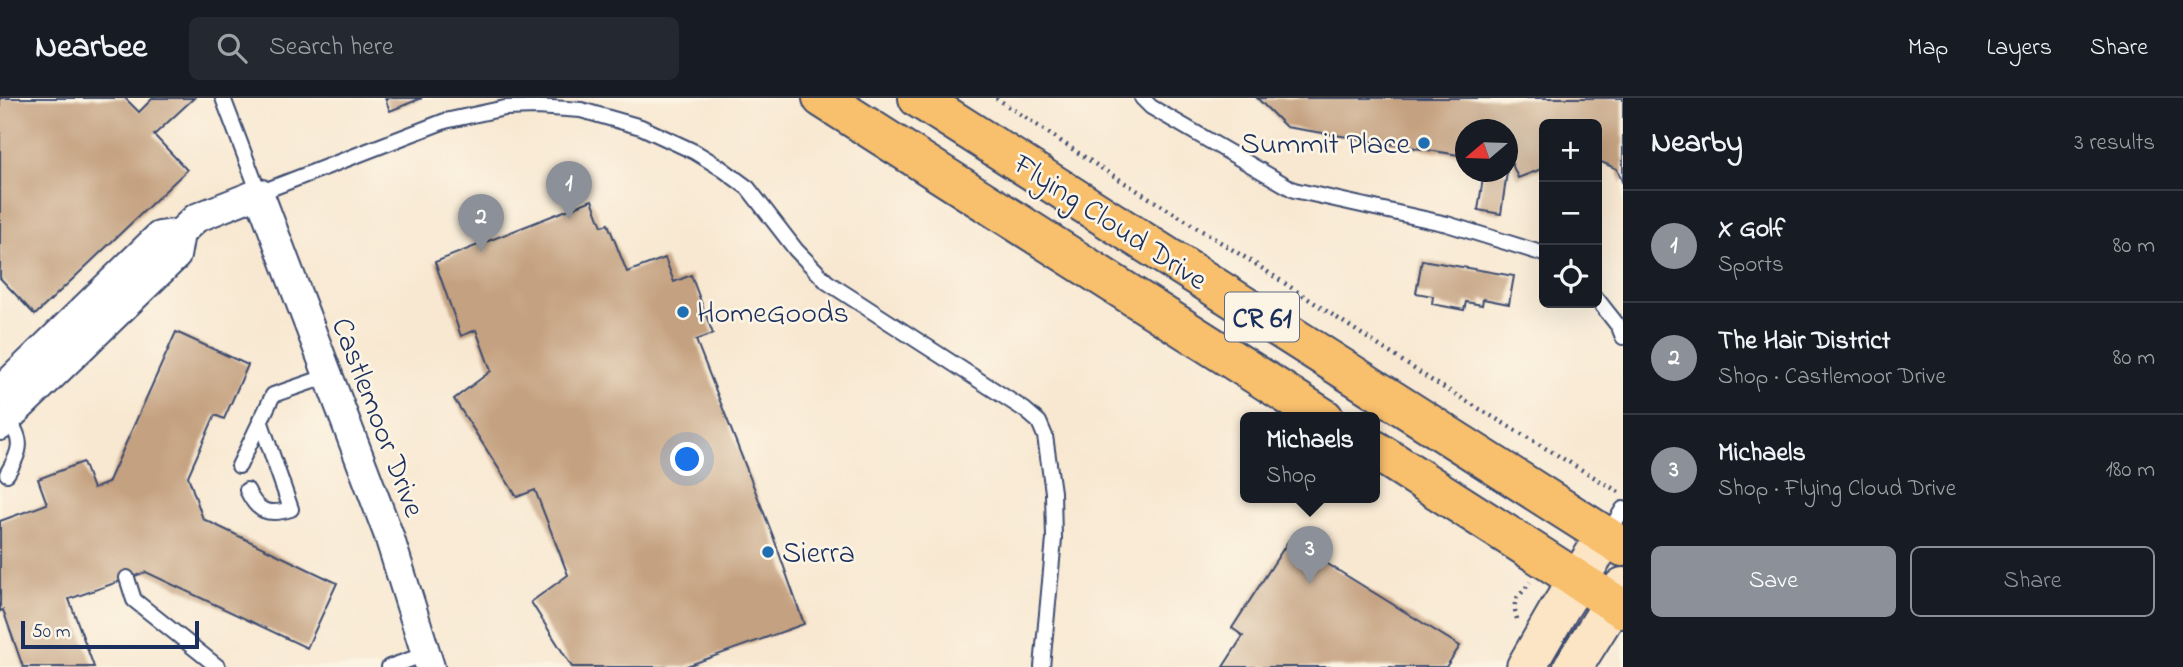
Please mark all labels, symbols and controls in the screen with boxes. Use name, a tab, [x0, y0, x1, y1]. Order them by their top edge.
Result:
search box	[189, 17, 679, 80]
text: Nearbee	[35, 24, 147, 72]
icon: search	[213, 29, 251, 67]
text: Search here	[269, 29, 394, 67]
text: Map	[1908, 31, 1948, 66]
text: Layers	[1986, 31, 2052, 66]
text: Share	[2090, 31, 2148, 66]
north arrow	[1455, 119, 1518, 182]
map controls	[1539, 119, 1602, 308]
button: +	[1539, 119, 1602, 182]
text: Nearby	[1651, 122, 1743, 166]
place label: Summit Place	[1241, 124, 1411, 168]
text: 3 results	[2074, 127, 2155, 160]
marker: Summit Place	[1416, 135, 1432, 151]
street label: Flying Cloud Drive	[1003, 144, 1216, 303]
pin: 1	[546, 161, 592, 219]
button: −	[1539, 182, 1602, 245]
pin: 2	[458, 194, 504, 252]
text: X Golf	[1718, 211, 1785, 249]
text: 1	[1670, 230, 1678, 263]
text: 80 m	[2113, 230, 2155, 263]
button: locate	[1539, 245, 1602, 308]
text: Sports	[1718, 249, 1784, 282]
road number: CR 61	[1225, 292, 1299, 342]
place label: HomeGoods	[697, 293, 849, 337]
marker: HomeGoods	[675, 304, 691, 320]
street label: Castlemoor Drive	[318, 312, 435, 525]
text: The Hair District	[1718, 323, 1891, 361]
text: 2	[1668, 342, 1680, 375]
text: 80 m	[2113, 342, 2155, 375]
text: Shop · Castlemoor Drive	[1718, 361, 1946, 394]
popup	[1240, 412, 1380, 503]
text: Michaels	[1266, 422, 1354, 460]
text: Michaels	[1718, 435, 1806, 473]
your location	[670, 442, 704, 476]
text: 3	[1669, 454, 1679, 487]
text: 180 m	[2106, 454, 2155, 487]
text: Shop	[1266, 460, 1316, 493]
text: Shop · Flying Cloud Drive	[1718, 473, 1956, 506]
pin: 3	[1287, 526, 1333, 584]
place label: Sierra	[782, 533, 855, 577]
marker: Sierra	[760, 544, 776, 560]
button: Save	[1651, 546, 1896, 617]
button: Share	[1910, 546, 2155, 617]
scale bar	[21, 618, 200, 650]
text: 50 m	[32, 619, 71, 646]

